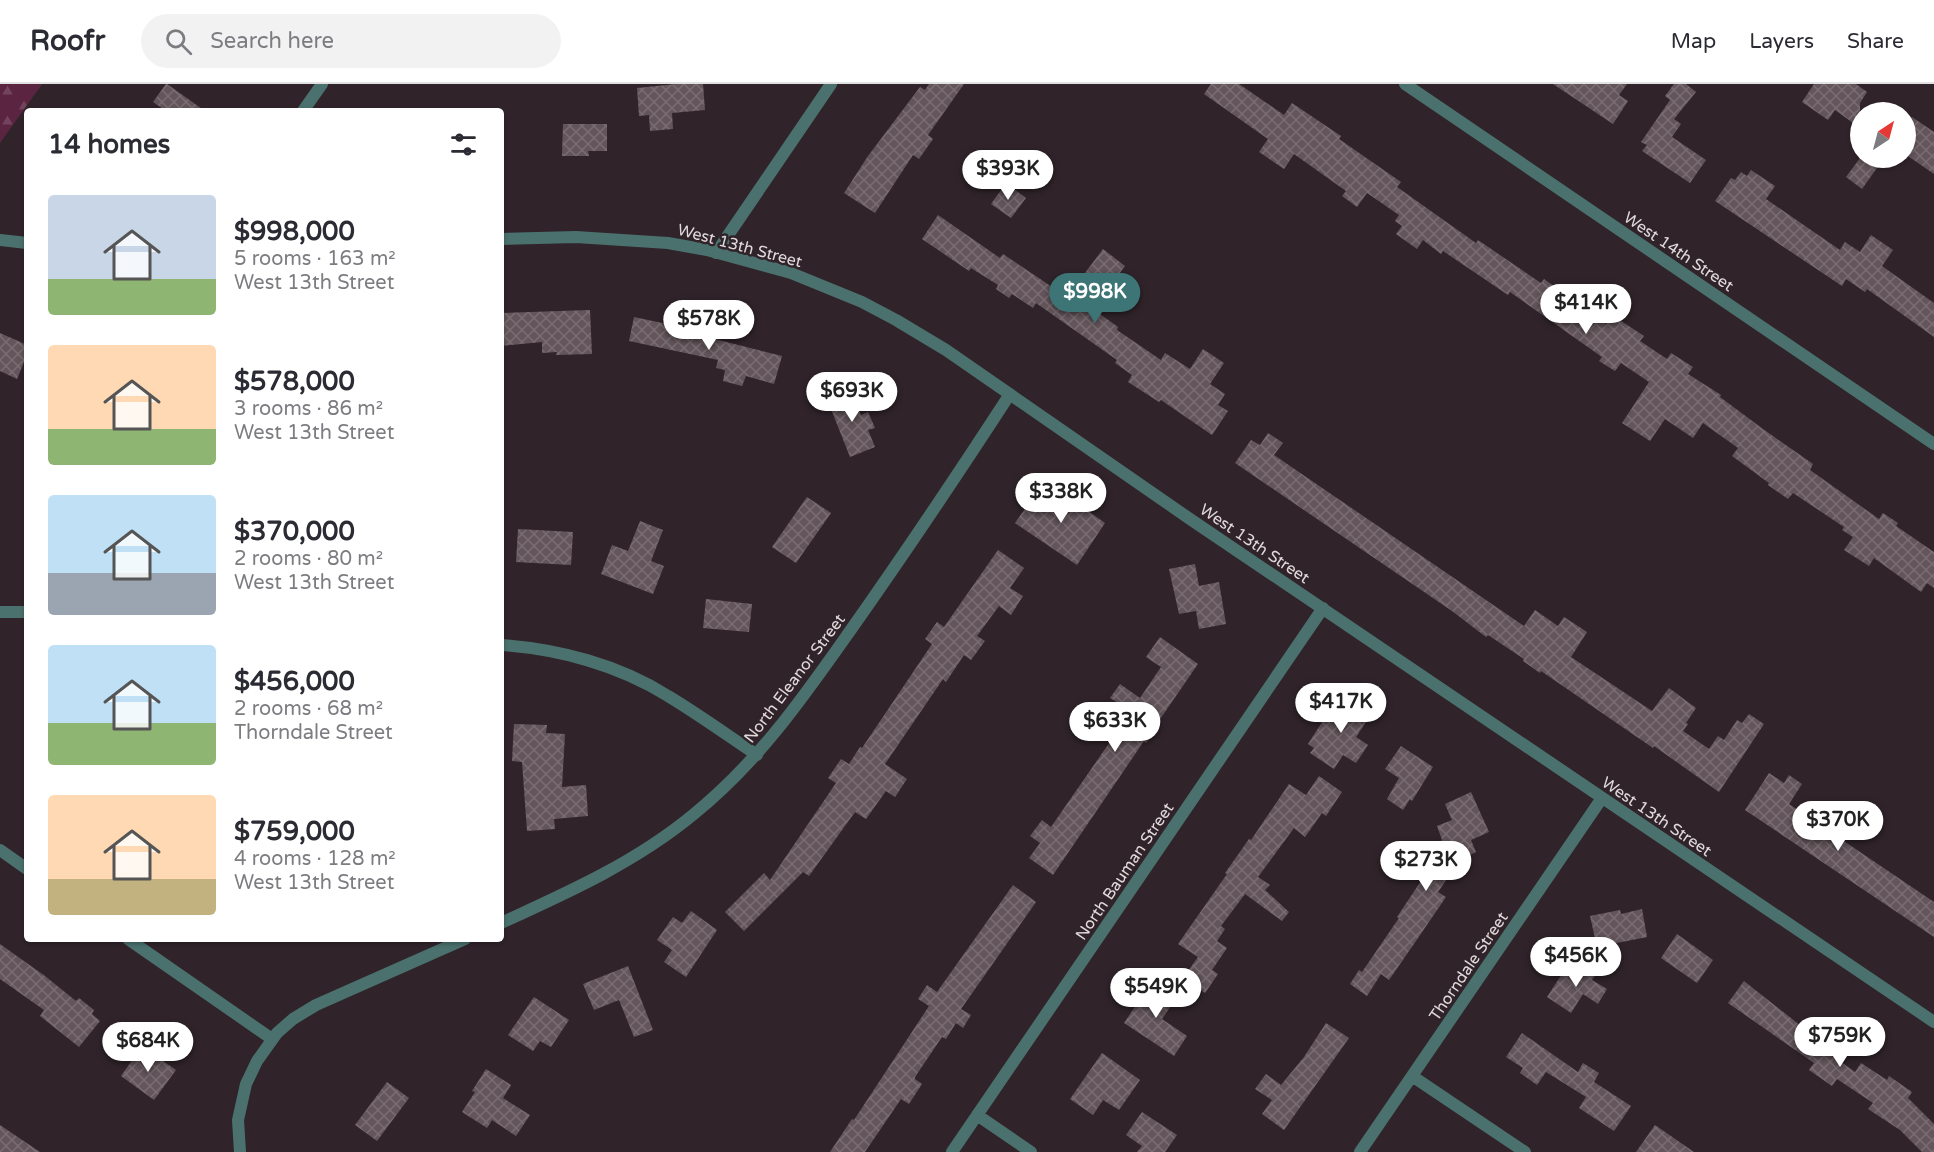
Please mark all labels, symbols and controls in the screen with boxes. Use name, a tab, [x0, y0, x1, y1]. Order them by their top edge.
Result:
search box	[141, 14, 561, 68]
text: Roofr	[30, 24, 105, 58]
icon: search	[162, 25, 195, 58]
text: Search here	[210, 28, 334, 54]
text: Map	[1671, 29, 1716, 54]
text: Layers	[1749, 29, 1814, 54]
text: Share	[1847, 29, 1904, 54]
north arrow	[1850, 102, 1916, 168]
map controls	[1850, 102, 1916, 168]
icon: filters	[447, 128, 480, 161]
text: 14 homes	[48, 129, 170, 160]
pin: $393K	[966, 150, 1050, 201]
text: $393K	[976, 157, 1040, 181]
street label: West 14th Street	[1620, 208, 1737, 296]
text: $998,000	[234, 216, 355, 247]
icon: home	[96, 219, 168, 291]
street label: West 13th Street	[675, 220, 804, 272]
text: 5 rooms · 163 m²	[234, 247, 396, 271]
text: West 13th Street	[234, 271, 394, 295]
pin: $998K	[1053, 273, 1137, 324]
text: $998K	[1063, 280, 1127, 304]
pin: $414K	[1544, 284, 1628, 335]
text: $414K	[1554, 291, 1618, 315]
pin: $578K	[667, 300, 751, 351]
text: $578K	[677, 307, 741, 331]
text: $578,000	[234, 366, 355, 397]
icon: home	[96, 369, 168, 441]
pin: $693K	[810, 372, 894, 423]
text: $693K	[820, 379, 884, 403]
text: 3 rooms · 86 m²	[234, 397, 383, 421]
text: West 13th Street	[234, 421, 394, 445]
pin: $338K	[1019, 473, 1103, 524]
text: $338K	[1029, 480, 1093, 504]
street label: West 13th Street	[1196, 500, 1313, 588]
text: $370,000	[234, 516, 355, 547]
icon: home	[96, 519, 168, 591]
text: 2 rooms · 80 m²	[234, 547, 383, 571]
text: West 13th Street	[234, 571, 394, 595]
street label: North Eleanor Street	[740, 610, 850, 747]
text: $456,000	[234, 666, 355, 697]
icon: home	[96, 669, 168, 741]
pin: $417K	[1299, 683, 1383, 734]
text: $417K	[1309, 690, 1373, 714]
text: 2 rooms · 68 m²	[234, 697, 383, 721]
pin: $633K	[1073, 702, 1157, 753]
text: $633K	[1083, 709, 1147, 733]
text: Thorndale Street	[234, 721, 393, 745]
street label: West 13th Street	[1598, 773, 1715, 861]
street label: North Bauman Street	[1071, 799, 1178, 944]
pin: $370K	[1796, 801, 1880, 852]
text: $370K	[1806, 808, 1870, 832]
text: $759,000	[234, 816, 355, 847]
icon: home	[96, 819, 168, 891]
pin: $273K	[1384, 841, 1468, 892]
text: 4 rooms · 128 m²	[234, 847, 396, 871]
text: $273K	[1394, 848, 1458, 872]
text: West 13th Street	[234, 871, 394, 895]
street label: Thorndale Street	[1425, 908, 1513, 1025]
pin: $456K	[1534, 937, 1618, 988]
text: $456K	[1544, 944, 1608, 968]
pin: $549K	[1114, 968, 1198, 1019]
text: $549K	[1124, 975, 1188, 999]
pin: $759K	[1798, 1017, 1882, 1068]
pin: $684K	[106, 1022, 190, 1073]
text: $759K	[1808, 1024, 1872, 1048]
text: $684K	[116, 1029, 180, 1053]

